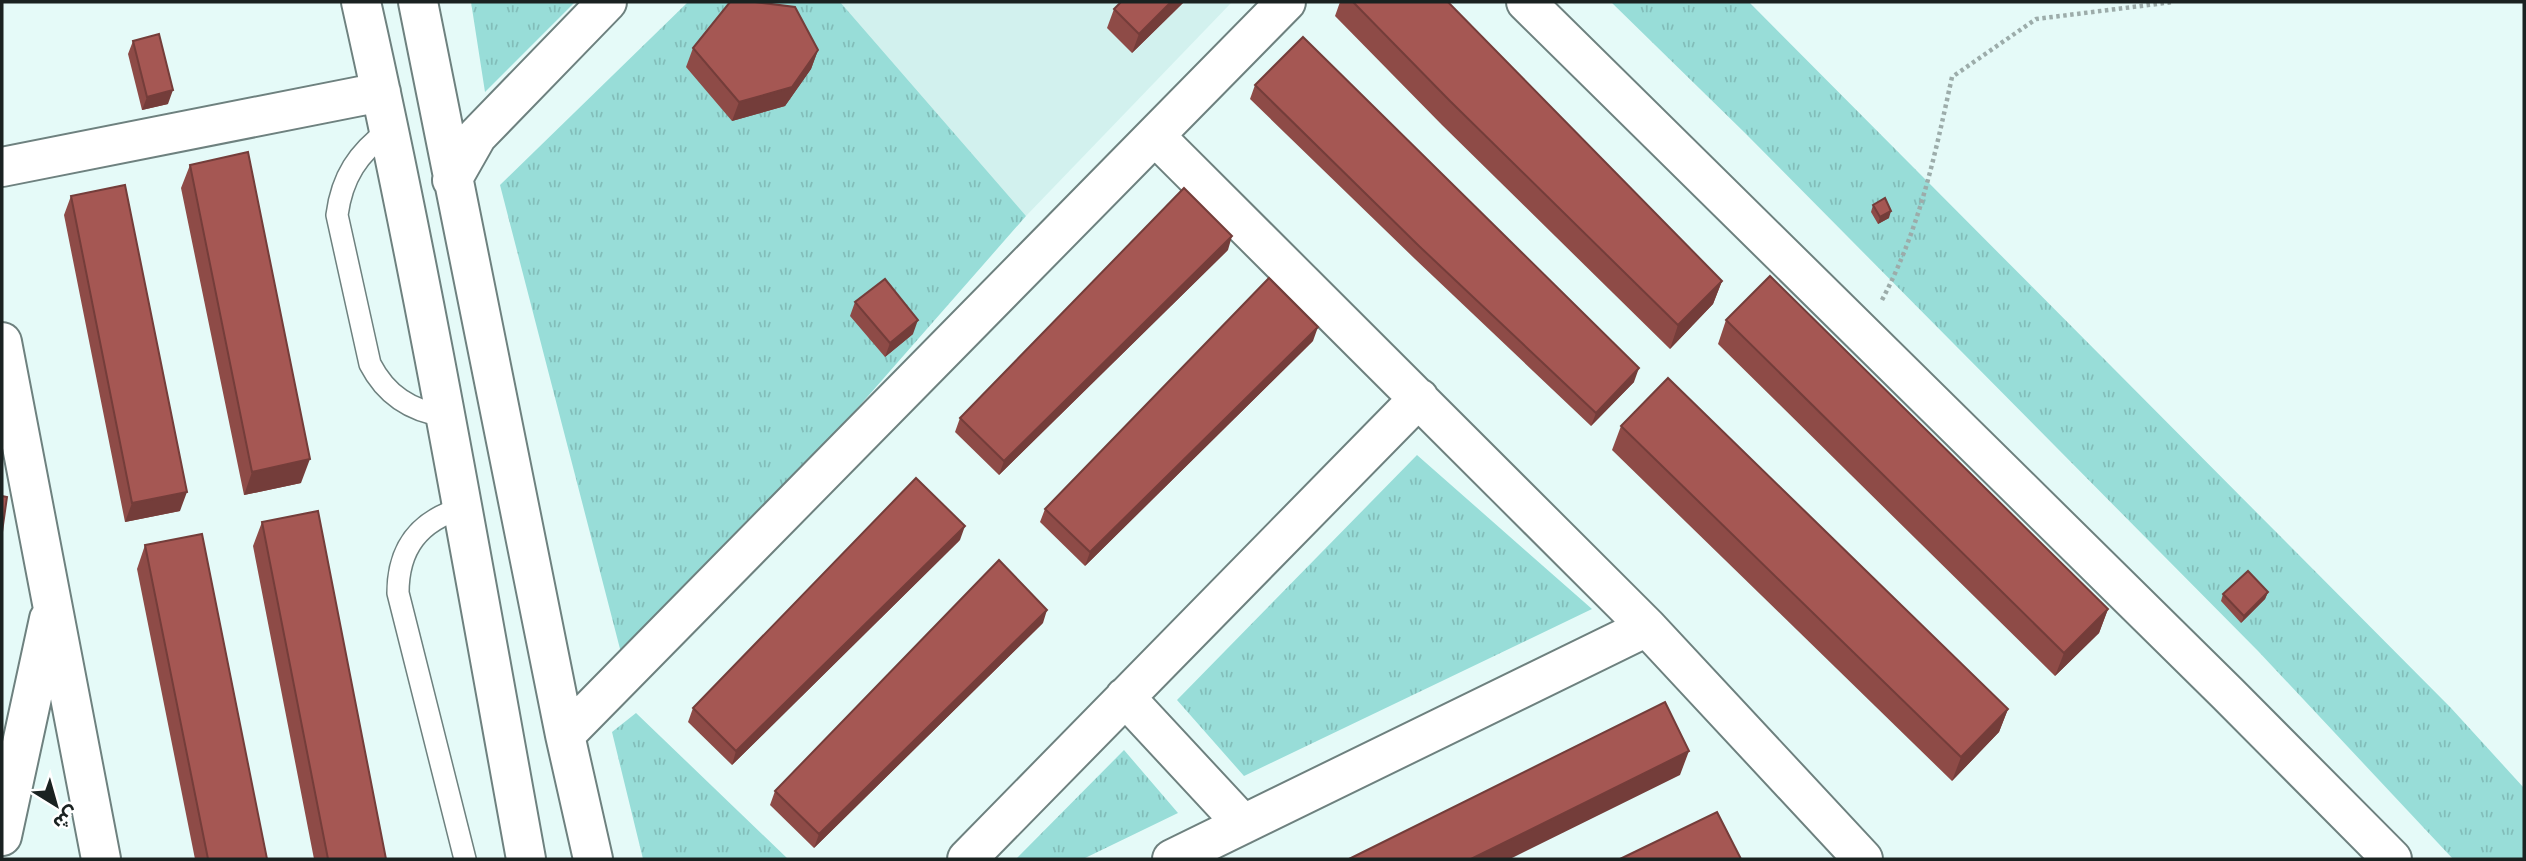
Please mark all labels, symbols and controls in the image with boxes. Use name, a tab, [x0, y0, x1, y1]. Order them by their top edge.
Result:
north arrow	[21, 770, 91, 840]
text: ش	[49, 801, 84, 836]

